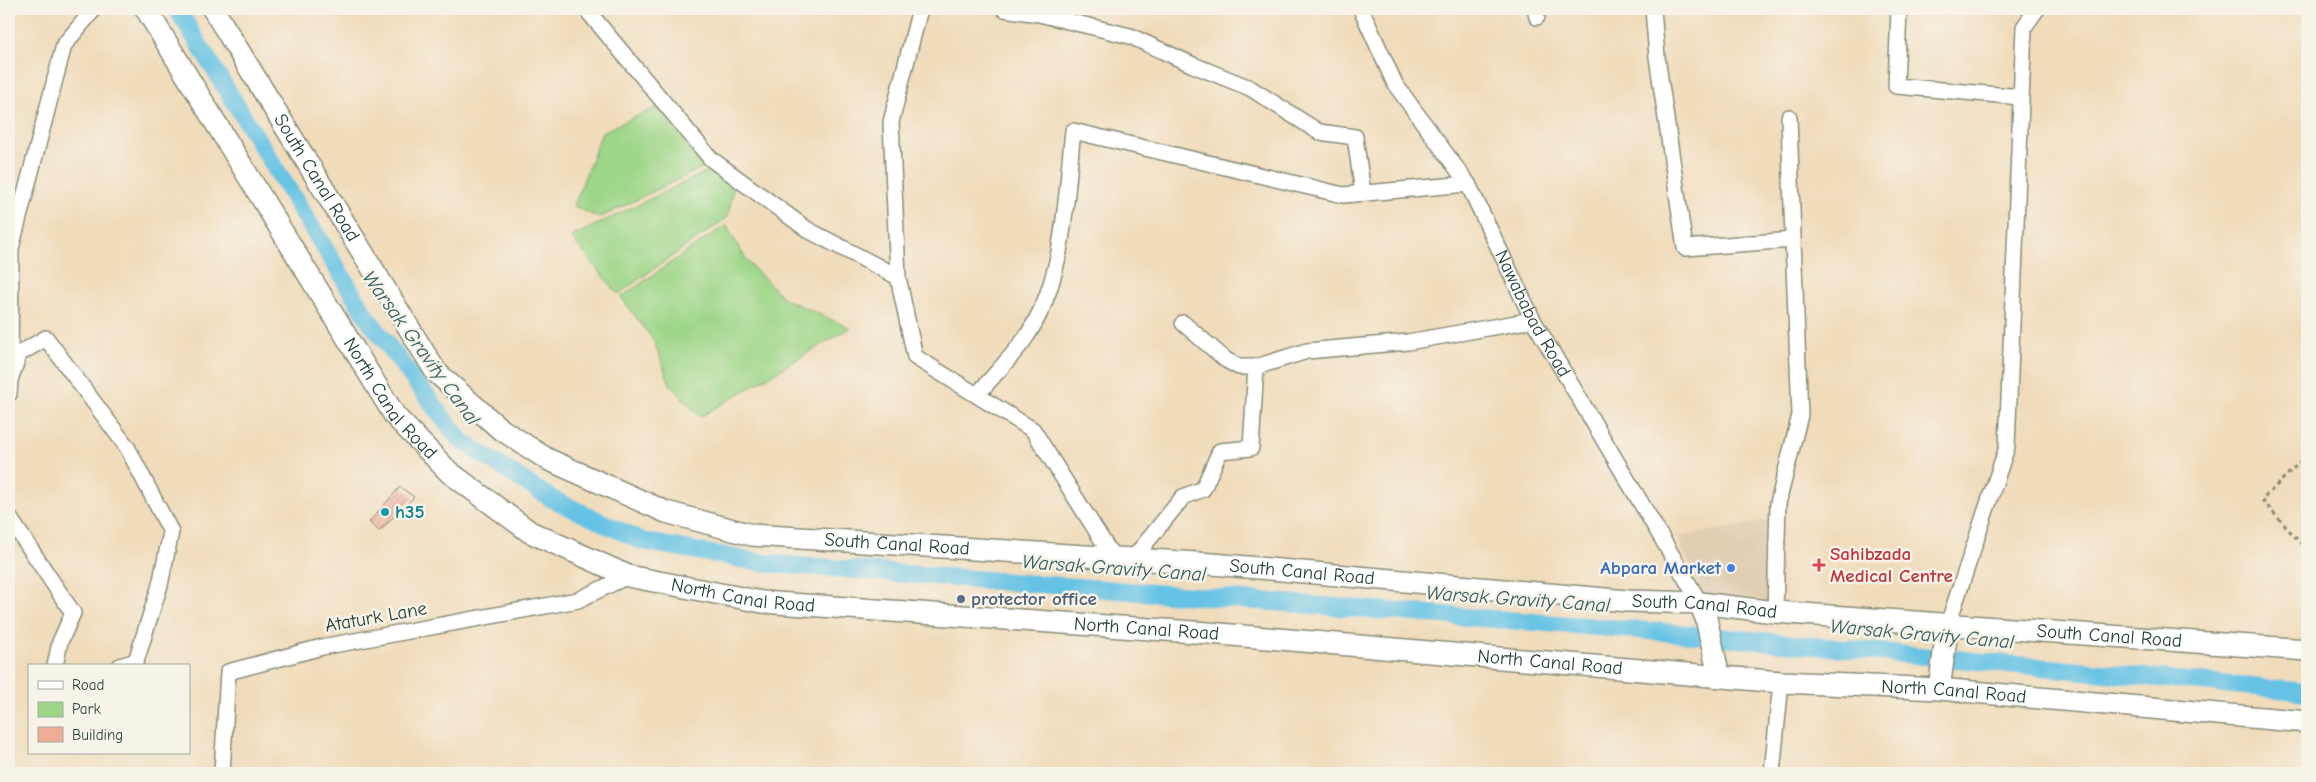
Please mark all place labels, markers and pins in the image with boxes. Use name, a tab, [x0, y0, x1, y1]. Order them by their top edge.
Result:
place label: h35	[395, 501, 425, 523]
marker: h35	[379, 506, 391, 518]
place label: Sahibzada Medical Centre	[1830, 543, 1953, 587]
place label: Abpara Market	[1600, 557, 1722, 579]
marker: Sahibzada Medical Centre	[1812, 558, 1826, 572]
marker: Abpara Market	[1725, 562, 1737, 574]
place label: protector office	[971, 588, 1097, 610]
marker: protector office	[955, 593, 967, 605]

